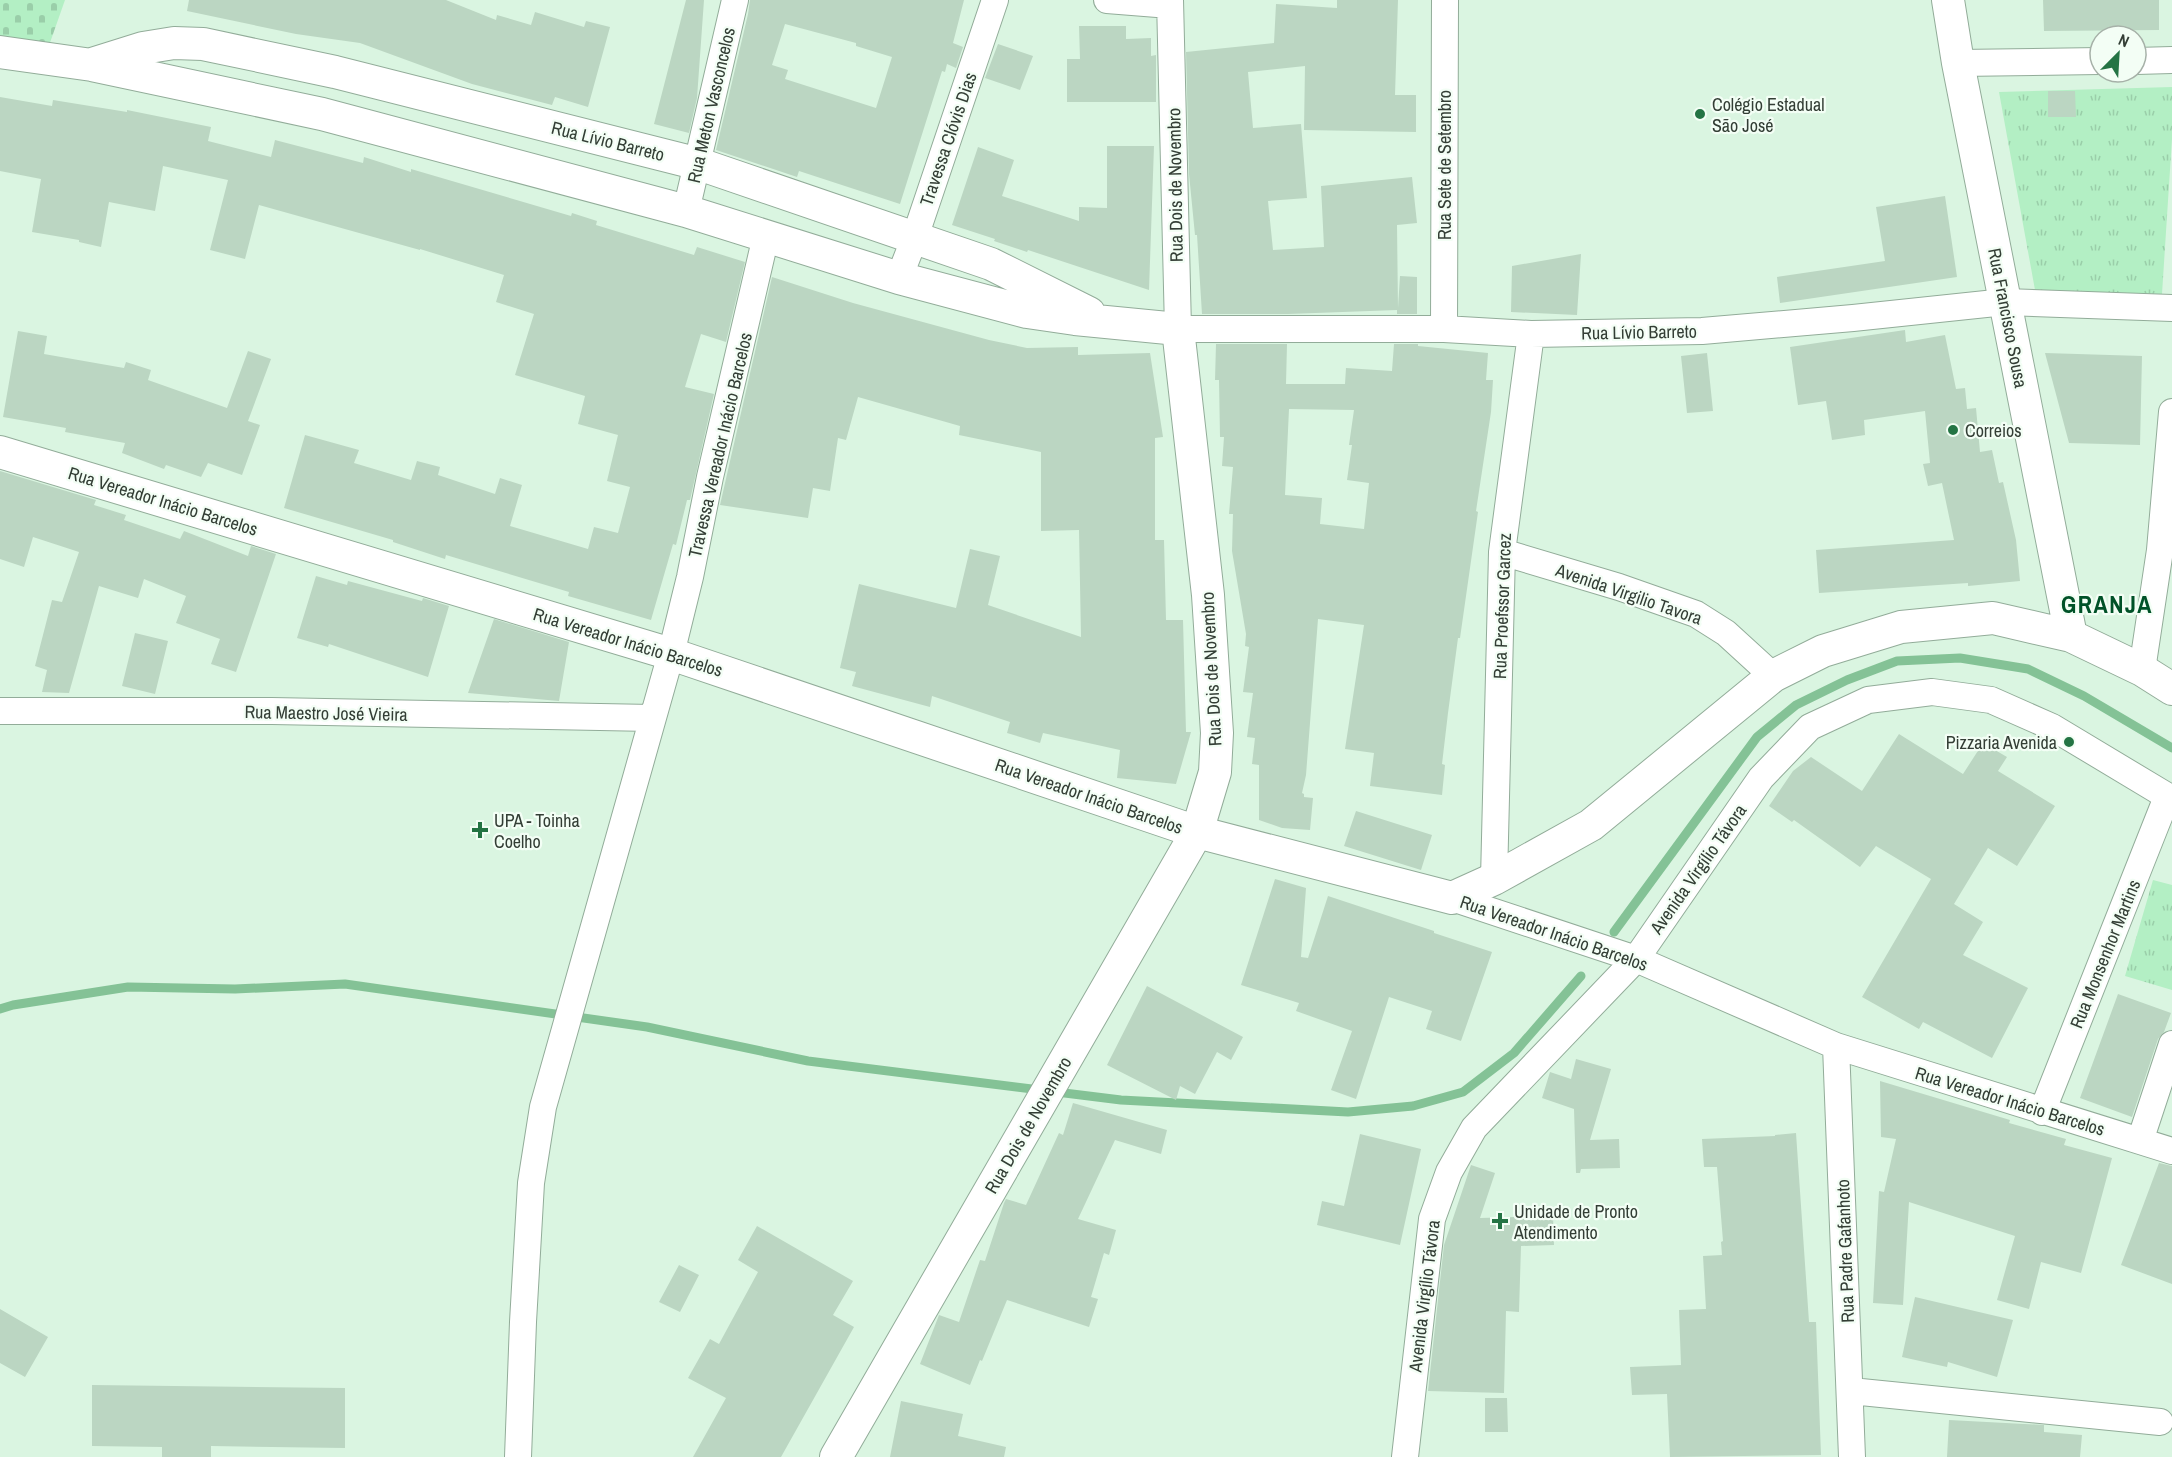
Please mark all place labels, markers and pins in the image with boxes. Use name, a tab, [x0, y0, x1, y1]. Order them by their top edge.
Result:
place label: Colégio Estadual São José	[1712, 92, 1824, 138]
marker: Colégio Estadual São José	[1693, 107, 1707, 121]
place label: Correios	[1965, 418, 2022, 443]
marker: Correios	[1946, 423, 1960, 437]
place label: Pizzaria Avenida	[1946, 730, 2057, 755]
marker: Pizzaria Avenida	[2062, 735, 2076, 749]
place label: UPA - Toinha Coelho	[494, 808, 580, 854]
marker: UPA - Toinha Coelho	[471, 821, 489, 839]
place label: Unidade de Pronto Atendimento	[1513, 1199, 1638, 1245]
marker: Unidade de Pronto Atendimento	[1491, 1212, 1509, 1230]

